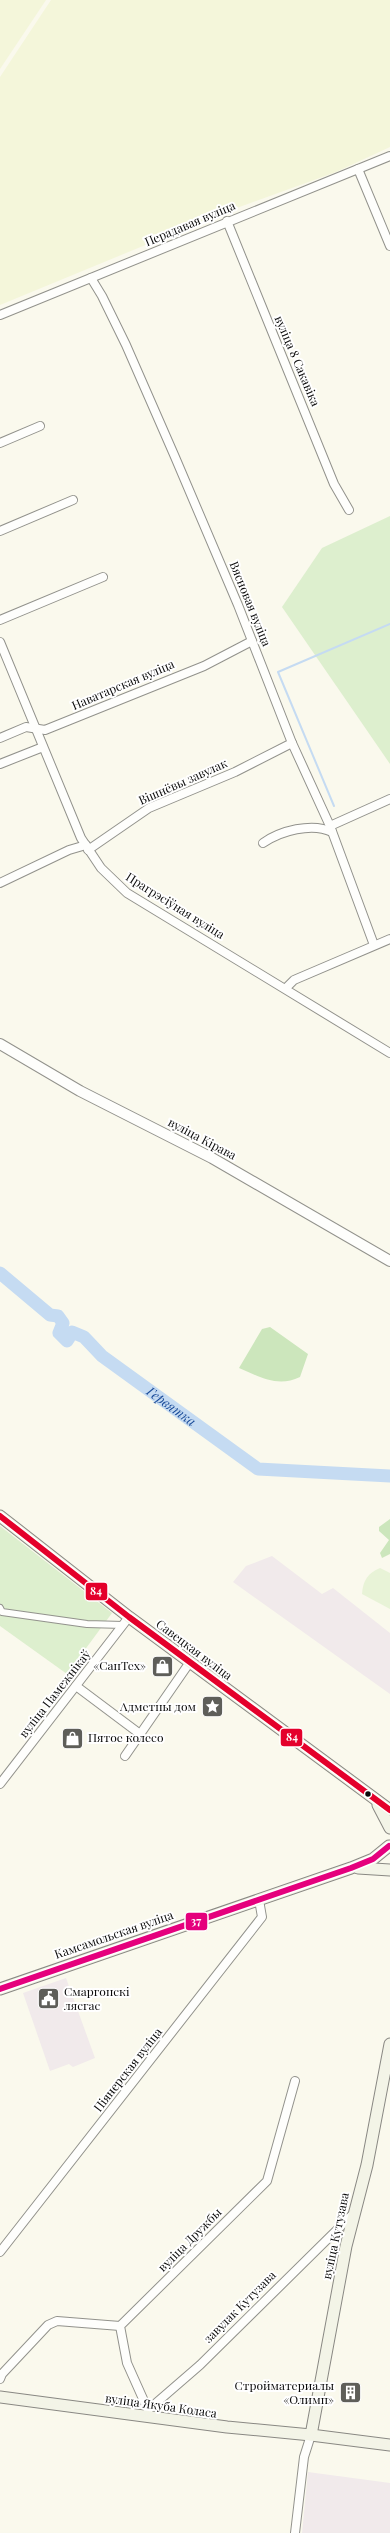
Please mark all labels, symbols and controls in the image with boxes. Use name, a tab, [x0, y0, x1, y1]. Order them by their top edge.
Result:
street label: Перадавая вуліца	[142, 197, 237, 249]
street label: вуліца 8 Сакавіка	[272, 313, 324, 408]
street label: Вясновая вуліца	[227, 559, 275, 649]
street label: Наватарская вуліца	[69, 655, 176, 713]
street label: Вішнёвы завулак	[136, 754, 230, 808]
street label: Прагрэсіўная вуліца	[123, 868, 228, 942]
street label: вуліца Кірава	[166, 1113, 239, 1163]
water label: Гервятка	[143, 1382, 200, 1430]
line badge: 84	[85, 1582, 108, 1601]
text: 84	[90, 1583, 102, 1598]
street label: Савецкая вуліца	[153, 1615, 236, 1683]
street label: вуліца Памежнікаў	[15, 1646, 93, 1741]
shop icon: «СанТех»	[149, 1653, 175, 1679]
place label: «СанТех»	[93, 1657, 146, 1673]
place icon: Адметны дом	[199, 1694, 225, 1720]
place label: Адметны дом	[119, 1698, 196, 1714]
shop icon: Пятое колесо	[60, 1725, 86, 1751]
line badge: 84	[280, 1728, 303, 1747]
place label: Пятое колесо	[88, 1729, 164, 1745]
text: 84	[286, 1729, 298, 1744]
unlabelled marker	[363, 1789, 373, 1799]
street label: Камсамольская вуліца	[52, 1906, 175, 1962]
line badge: 37	[185, 1912, 208, 1931]
text: 37	[191, 1913, 201, 1928]
place label: Смаргонскі лясгас	[64, 1983, 130, 2013]
public building icon: Смаргонскі лясгас	[35, 1986, 61, 2012]
street label: Піянерская вуліца	[89, 2024, 165, 2115]
street label: вуліца Кутузава	[318, 2191, 352, 2281]
street label: вуліца Дружбы	[154, 2204, 225, 2275]
street label: завулак Кутузава	[200, 2267, 279, 2346]
place label: Стройматериалы «Олимп»	[235, 2377, 334, 2407]
building icon: Стройматериалы «Олимп»	[337, 2380, 363, 2406]
street label: вуліца Якуба Коласа	[104, 2389, 218, 2421]

